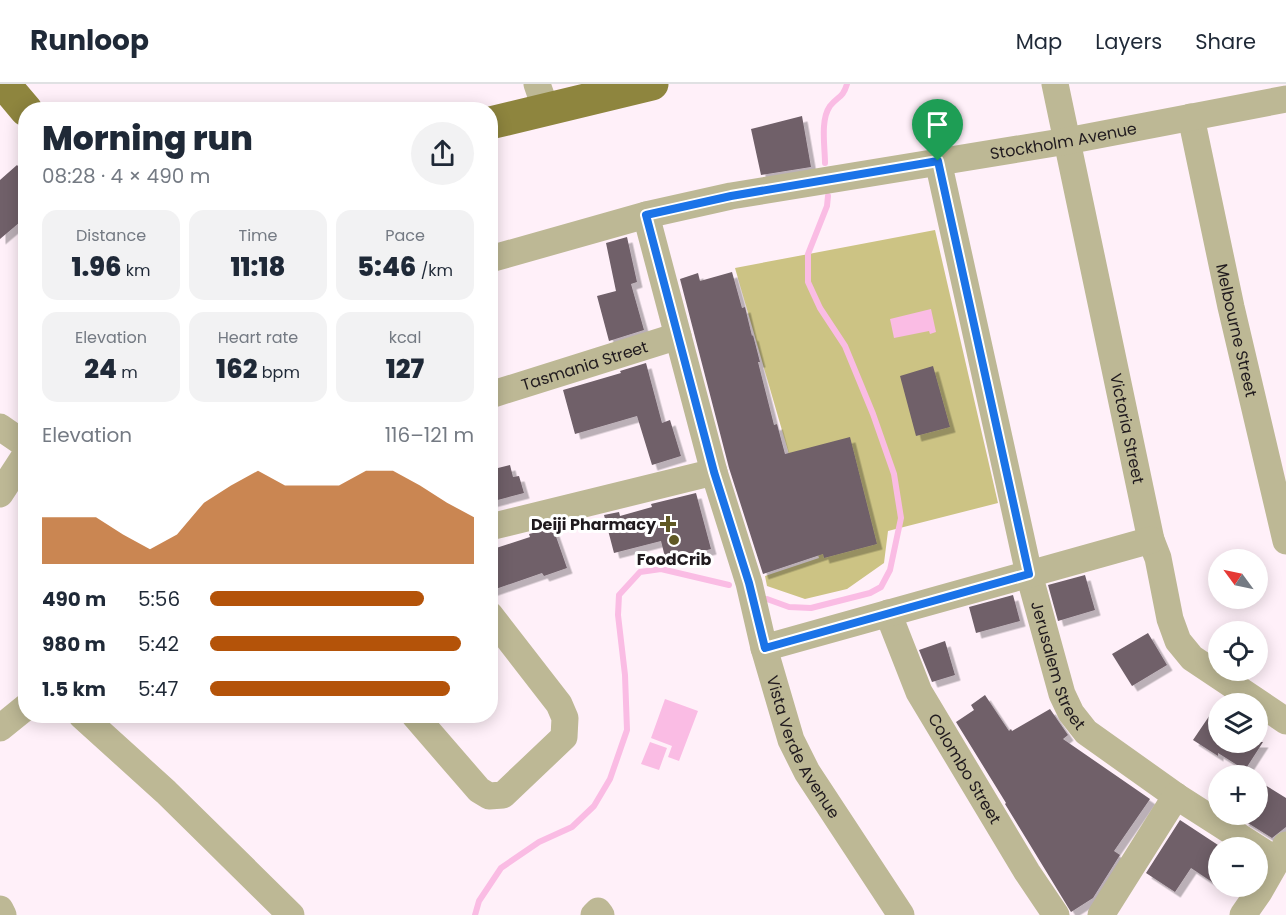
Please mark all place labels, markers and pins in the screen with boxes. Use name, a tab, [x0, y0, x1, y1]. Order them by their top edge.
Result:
pin	[912, 99, 963, 161]
place label: Deiji Pharmacy	[531, 513, 657, 536]
marker: Deiji Pharmacy	[661, 517, 675, 531]
marker: FoodCrib	[667, 533, 681, 547]
place label: FoodCrib	[637, 548, 711, 571]

